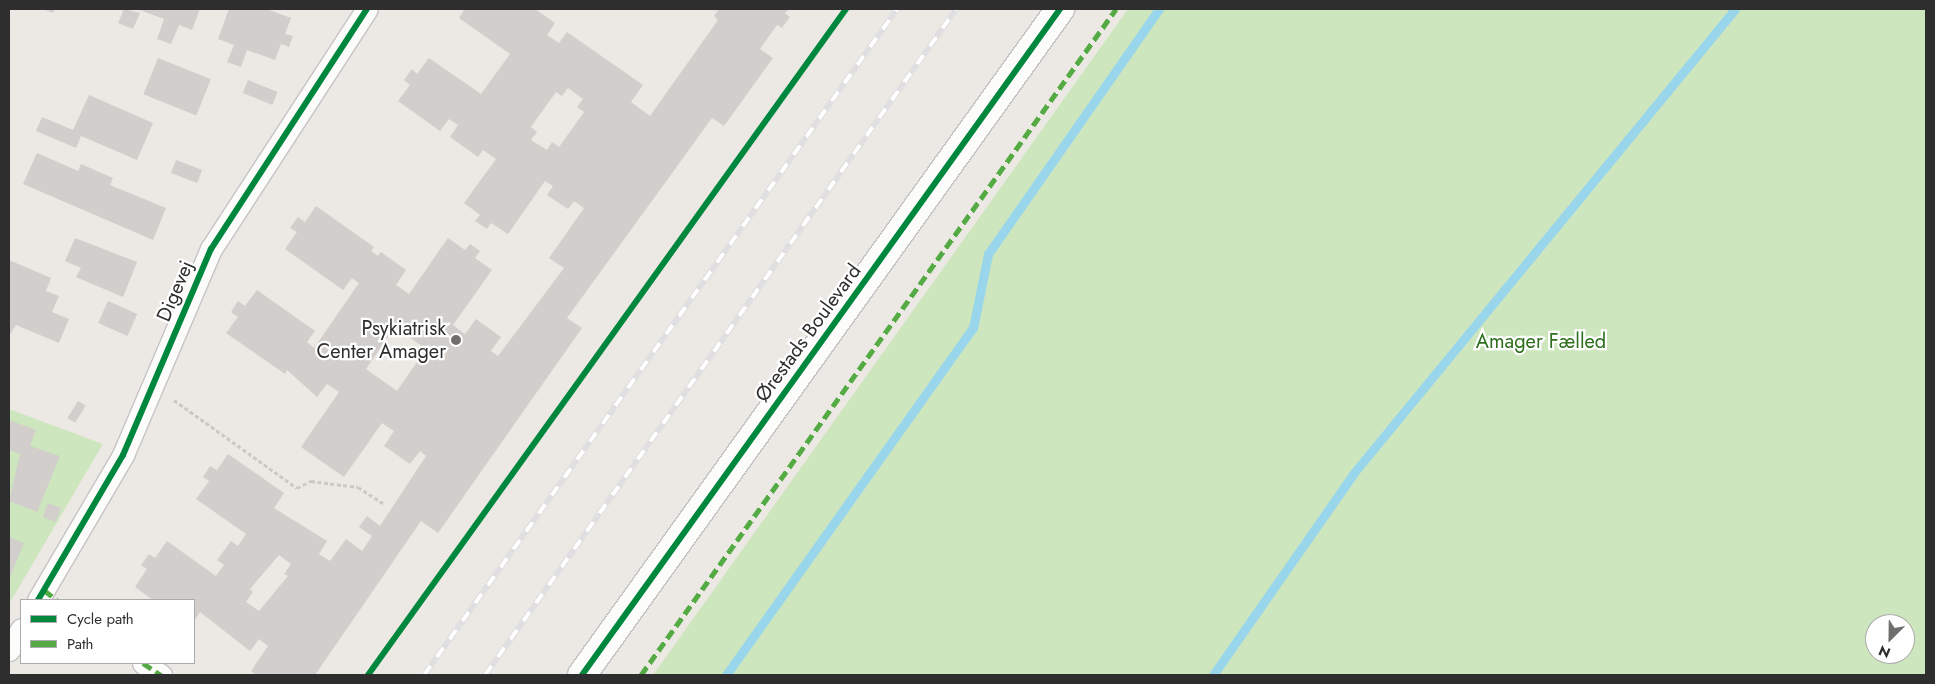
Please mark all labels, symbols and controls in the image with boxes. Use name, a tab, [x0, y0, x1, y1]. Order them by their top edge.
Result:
street label: Digevej	[151, 257, 199, 325]
street label: Ørestads Boulevard	[750, 259, 866, 407]
place label: Psykiatrisk Center Amager	[317, 316, 446, 363]
park label: Amager Fælled	[1476, 329, 1606, 353]
marker: Psykiatrisk Center Amager	[450, 334, 462, 346]
legend	[20, 599, 195, 664]
text: Cycle path	[67, 608, 134, 630]
north arrow	[1865, 614, 1915, 664]
text: Path	[67, 633, 93, 655]
text: N	[1876, 641, 1894, 663]

